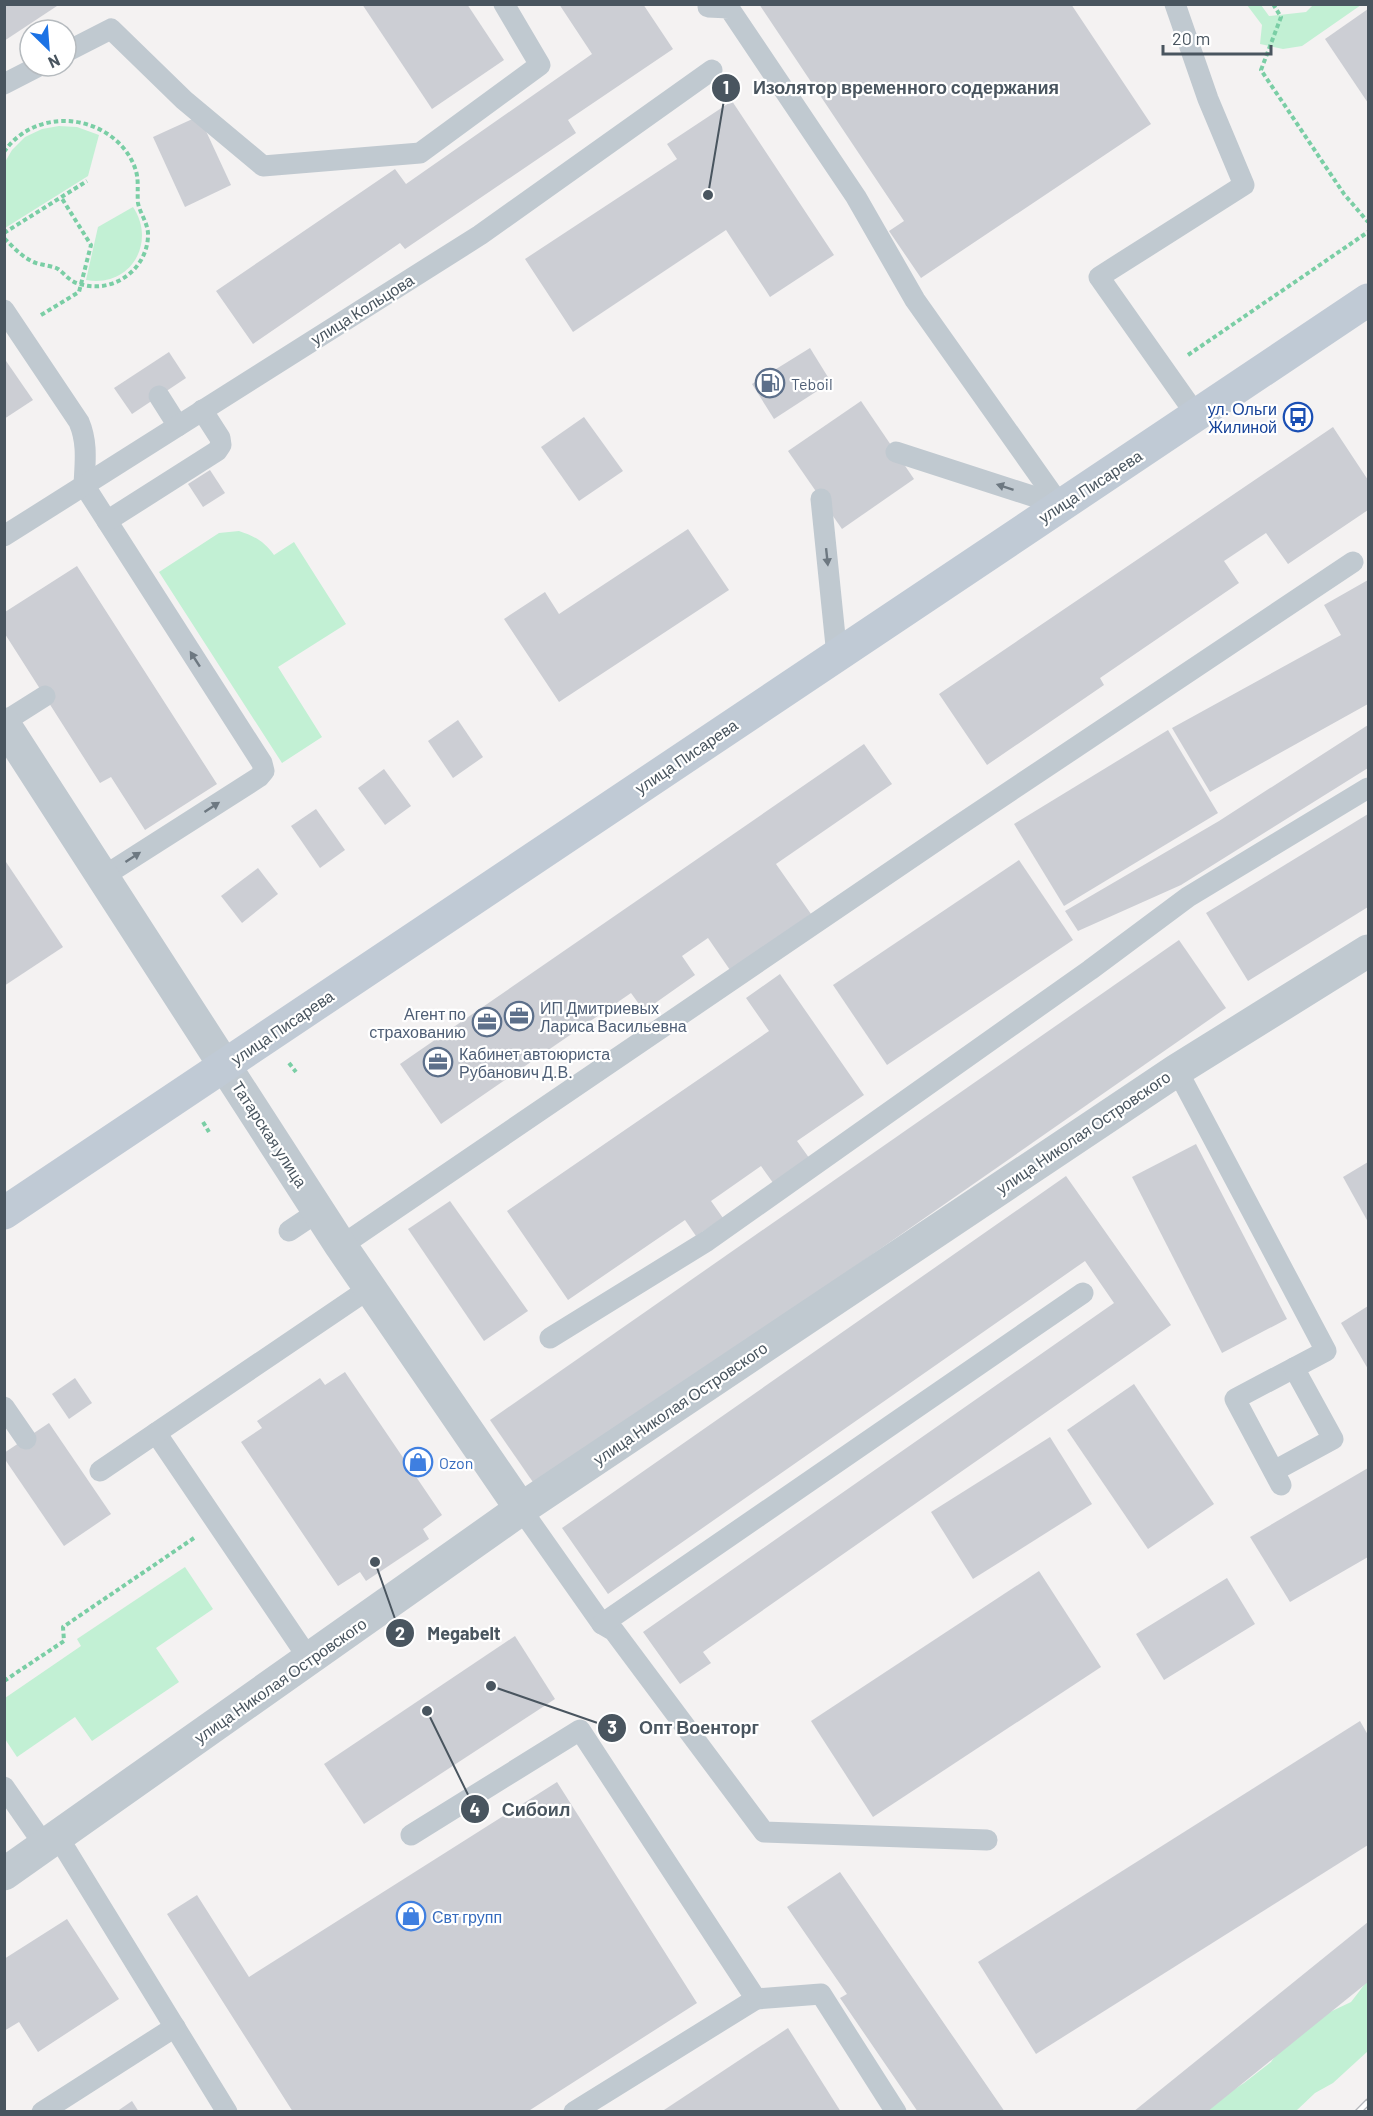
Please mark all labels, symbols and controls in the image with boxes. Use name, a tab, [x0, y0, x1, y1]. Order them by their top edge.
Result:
north arrow	[18, 18, 78, 78]
scale bar	[1163, 18, 1271, 56]
text: 20 m	[1172, 27, 1210, 49]
text: N	[46, 51, 63, 73]
callout: Изолятор временного содержания	[711, 70, 1071, 106]
text: 1	[723, 76, 729, 98]
text: Изолятор временного содержания	[753, 76, 1059, 98]
street label: улица Кольцова	[307, 270, 417, 348]
fuel station icon: Teboil	[754, 367, 786, 399]
place label: Teboil	[791, 374, 833, 393]
place label: ул. Ольги Жилиной	[1208, 399, 1277, 436]
bus stop icon: ул. Ольги Жилиной	[1282, 401, 1314, 433]
street label: улица Писарева	[1035, 445, 1145, 527]
one-way arrow	[996, 482, 1014, 491]
one-way arrow	[822, 548, 832, 567]
one-way arrow	[190, 651, 201, 667]
street label: улица Писарева	[631, 715, 741, 797]
one-way arrow	[204, 802, 220, 813]
one-way arrow	[125, 852, 141, 863]
street label: улица Писарева	[227, 986, 337, 1068]
place label: ИП Дмитриевых Лариса Васильевна	[540, 998, 687, 1035]
office icon: ИП Дмитриевых Лариса Васильевна	[503, 1000, 535, 1032]
place label: Агент по страхованию	[369, 1004, 466, 1041]
office icon: Агент по страхованию	[471, 1006, 503, 1038]
place label: Кабинет автоюриста Рубанович Д.В.	[459, 1044, 610, 1081]
office icon: Кабинет автоюриста Рубанович Д.В.	[422, 1046, 454, 1078]
street label: улица Николая Островского	[992, 1067, 1174, 1197]
street label: Татарская улица	[229, 1077, 311, 1191]
street label: улица Николая Островского	[589, 1338, 771, 1468]
shop icon: Ozon	[402, 1446, 434, 1478]
place label: Ozon	[439, 1453, 473, 1472]
street label: улица Николая Островского	[190, 1613, 370, 1747]
callout: Megabelt	[385, 1615, 513, 1651]
text: 2	[395, 1622, 405, 1644]
text: Megabelt	[427, 1622, 501, 1644]
callout: Опт Военторг	[597, 1710, 771, 1746]
text: 3	[607, 1716, 617, 1738]
text: Опт Военторг	[639, 1716, 760, 1738]
callout: Сибоил	[460, 1791, 582, 1827]
text: 4	[470, 1798, 481, 1820]
text: Сибоил	[502, 1798, 570, 1820]
shop icon: Свт групп	[395, 1900, 427, 1932]
place label: Свт групп	[432, 1907, 502, 1926]

